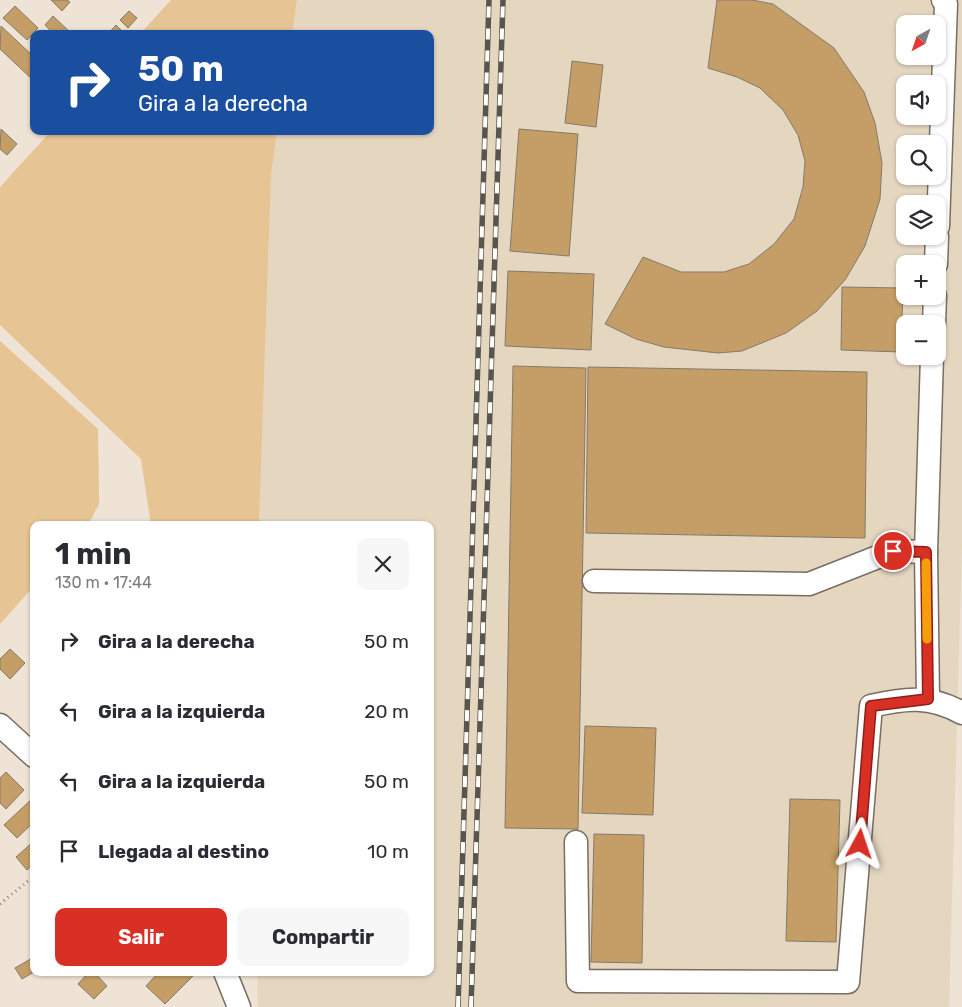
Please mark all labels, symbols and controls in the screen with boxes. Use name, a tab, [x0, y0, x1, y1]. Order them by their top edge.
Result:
north arrow	[896, 15, 946, 65]
map controls	[896, 15, 946, 365]
text: 50 m	[138, 48, 224, 90]
icon: right	[55, 50, 120, 115]
button: sound	[896, 75, 946, 125]
text: Gira a la derecha	[138, 90, 308, 117]
button: search	[896, 135, 946, 185]
button: layers	[896, 195, 946, 245]
button: +	[896, 255, 946, 305]
button: −	[896, 315, 946, 365]
pin	[872, 530, 914, 572]
text: 1 min	[55, 536, 132, 572]
icon: arrive	[879, 537, 907, 565]
button: close	[357, 538, 409, 590]
text: 130 m · 17:44	[55, 573, 152, 592]
icon: right	[55, 627, 83, 655]
text: Gira a la derecha	[98, 630, 255, 653]
text: 50 m	[364, 630, 409, 653]
icon: left	[55, 697, 83, 725]
text: Gira a la izquierda	[98, 700, 265, 723]
text: 20 m	[364, 700, 409, 723]
icon: left	[55, 767, 83, 795]
text: Gira a la izquierda	[98, 770, 265, 793]
text: 50 m	[364, 770, 409, 793]
position arrow	[833, 817, 885, 869]
icon: arrive	[55, 837, 83, 865]
text: Llegada al destino	[98, 840, 269, 863]
text: 10 m	[367, 840, 409, 863]
button: Salir	[55, 908, 227, 966]
button: Compartir	[237, 908, 409, 966]

